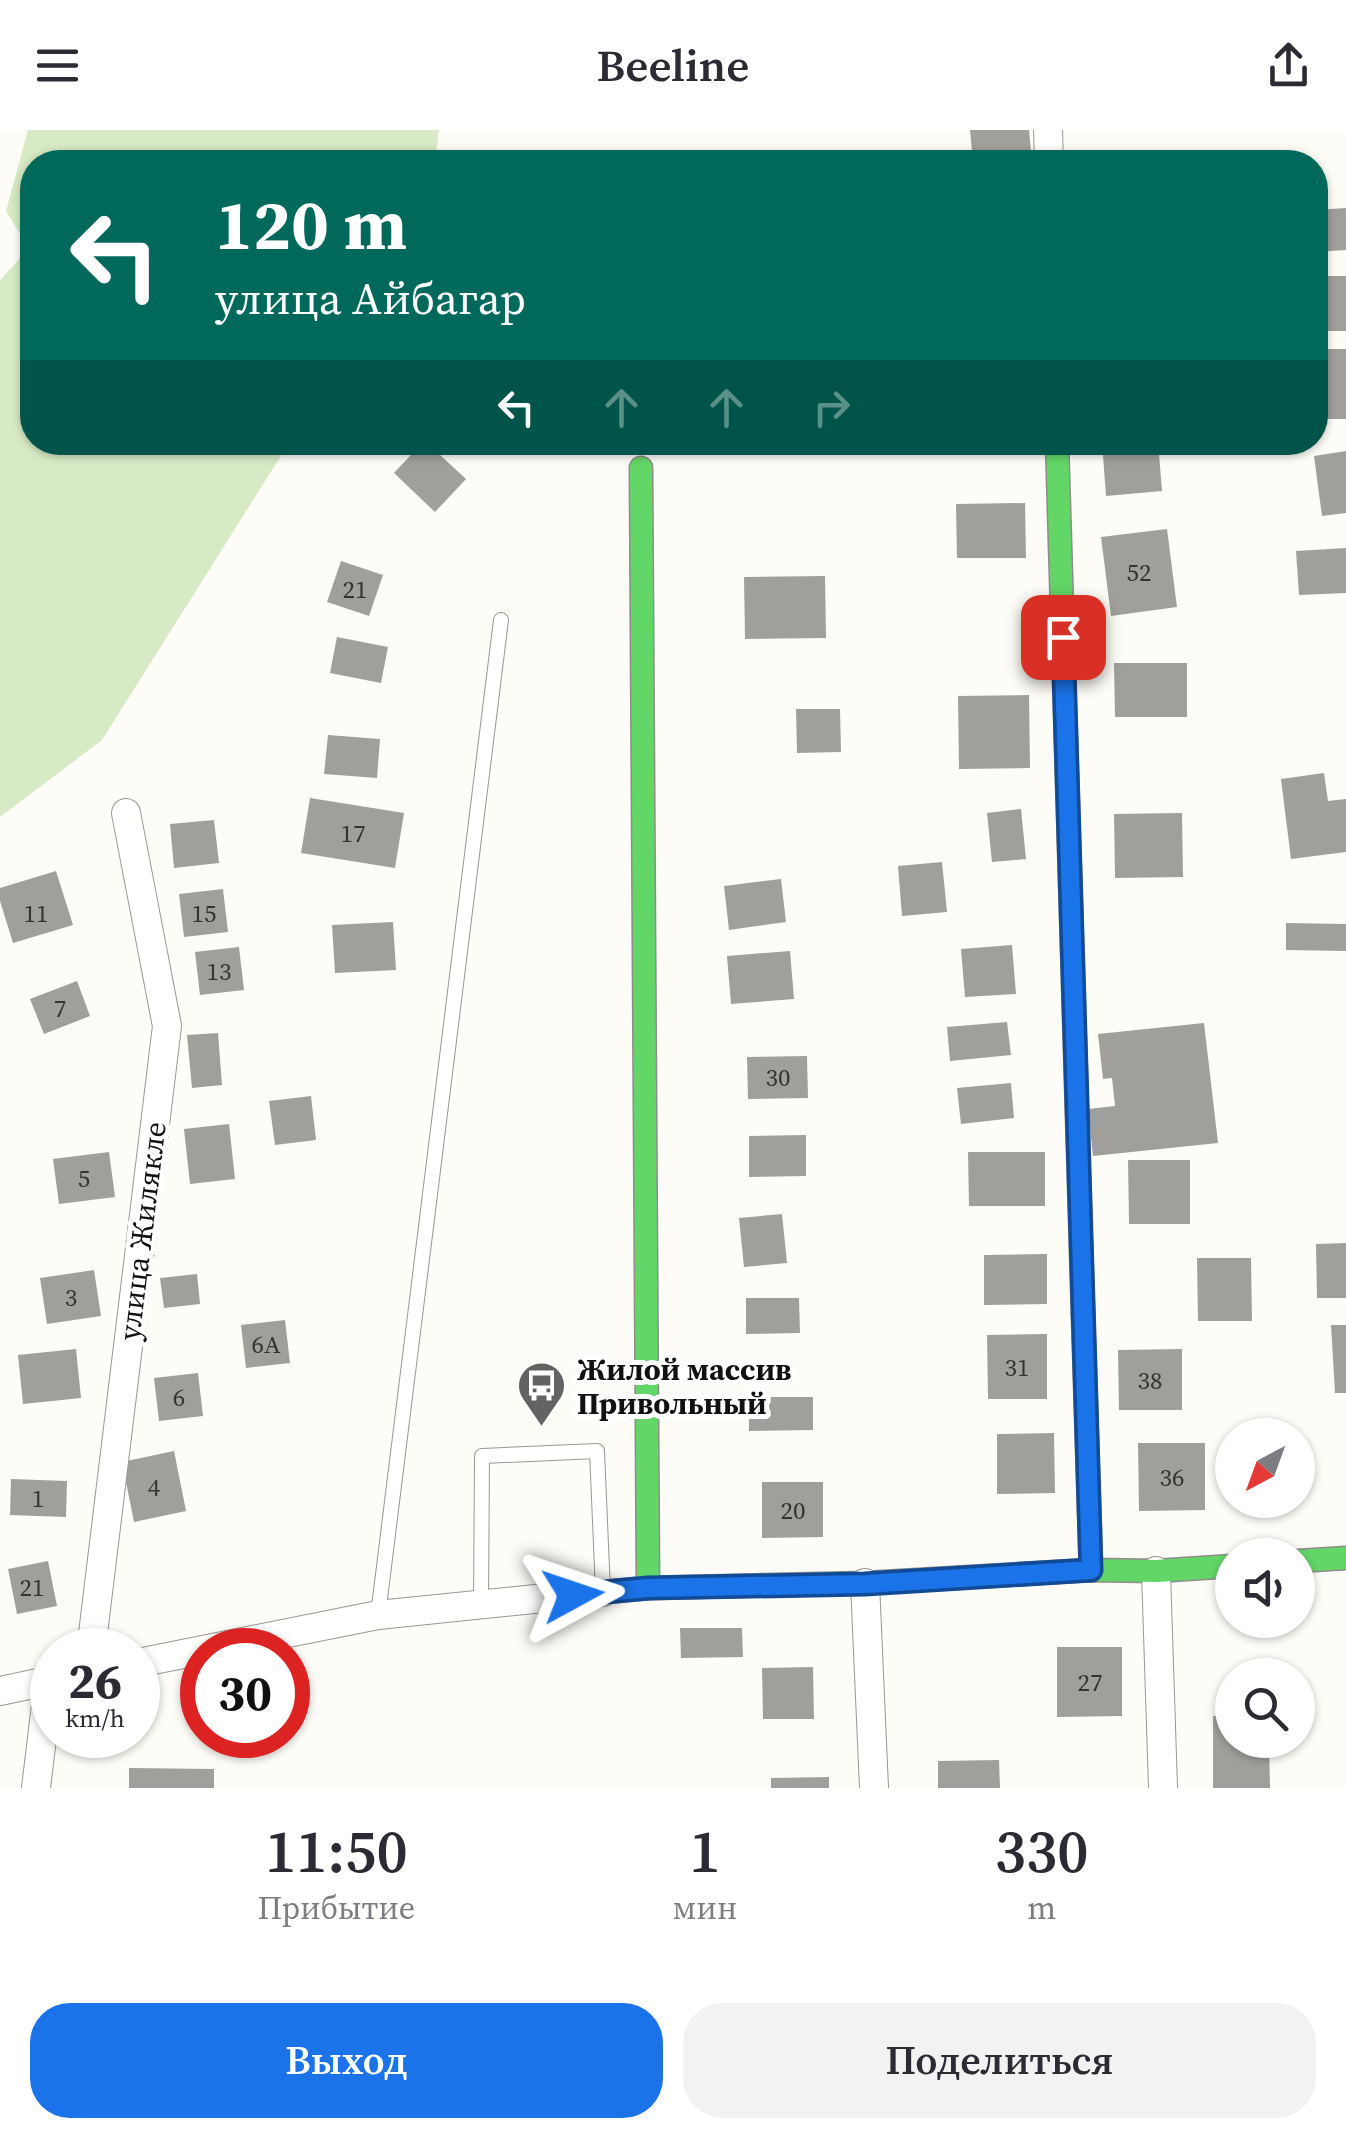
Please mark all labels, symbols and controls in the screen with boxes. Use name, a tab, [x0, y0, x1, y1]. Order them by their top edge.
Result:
text: Beeline	[596, 34, 750, 96]
icon: menu	[30, 38, 85, 93]
icon: share	[1261, 38, 1316, 93]
text: 120 m	[215, 176, 407, 272]
icon: left	[50, 190, 180, 320]
text: улица Айбагар	[215, 267, 526, 329]
icon: left	[489, 380, 544, 435]
icon: ahead	[594, 380, 649, 435]
icon: ahead	[699, 380, 754, 435]
icon: right	[804, 380, 859, 435]
house number: 52	[1126, 555, 1152, 589]
house number: 21	[342, 572, 368, 606]
pin	[1021, 595, 1106, 680]
icon: arrive	[1036, 610, 1091, 665]
house number: 17	[340, 816, 366, 850]
house number: 11	[23, 896, 49, 930]
house number: 15	[191, 896, 217, 930]
house number: 13	[206, 954, 232, 988]
house number: 7	[54, 991, 66, 1025]
house number: 30	[765, 1060, 791, 1094]
street label: улица Жилякле	[108, 1119, 176, 1343]
house number: 5	[78, 1161, 90, 1195]
house number: 3	[65, 1280, 77, 1314]
house number: 6А	[251, 1327, 281, 1361]
place label: Жилой массив Привольный	[577, 1349, 791, 1424]
house number: 31	[1004, 1350, 1030, 1384]
bus stop icon: Жилой массив Привольный	[516, 1360, 568, 1428]
house number: 38	[1137, 1363, 1163, 1397]
house number: 6	[173, 1380, 185, 1414]
north arrow	[1215, 1418, 1315, 1518]
map controls	[1215, 1418, 1315, 1758]
house number: 36	[1159, 1460, 1185, 1494]
house number: 4	[148, 1470, 161, 1504]
house number: 1	[32, 1481, 44, 1515]
house number: 20	[780, 1493, 806, 1527]
button: sound	[1215, 1538, 1315, 1638]
position arrow	[521, 1543, 625, 1647]
house number: 21	[19, 1570, 45, 1604]
speed limit sign: 30	[180, 1628, 310, 1758]
text: 26	[68, 1646, 122, 1715]
button: search	[1215, 1658, 1315, 1758]
house number: 27	[1077, 1665, 1103, 1699]
text: km/h	[65, 1701, 125, 1735]
text: 11:50	[265, 1810, 408, 1892]
text: 1	[689, 1810, 721, 1892]
text: 330	[995, 1810, 1088, 1892]
text: Прибытие	[258, 1886, 415, 1930]
text: мин	[673, 1886, 737, 1930]
text: m	[1027, 1886, 1056, 1930]
button: Выход	[30, 2003, 663, 2118]
button: Поделиться	[683, 2003, 1316, 2118]

